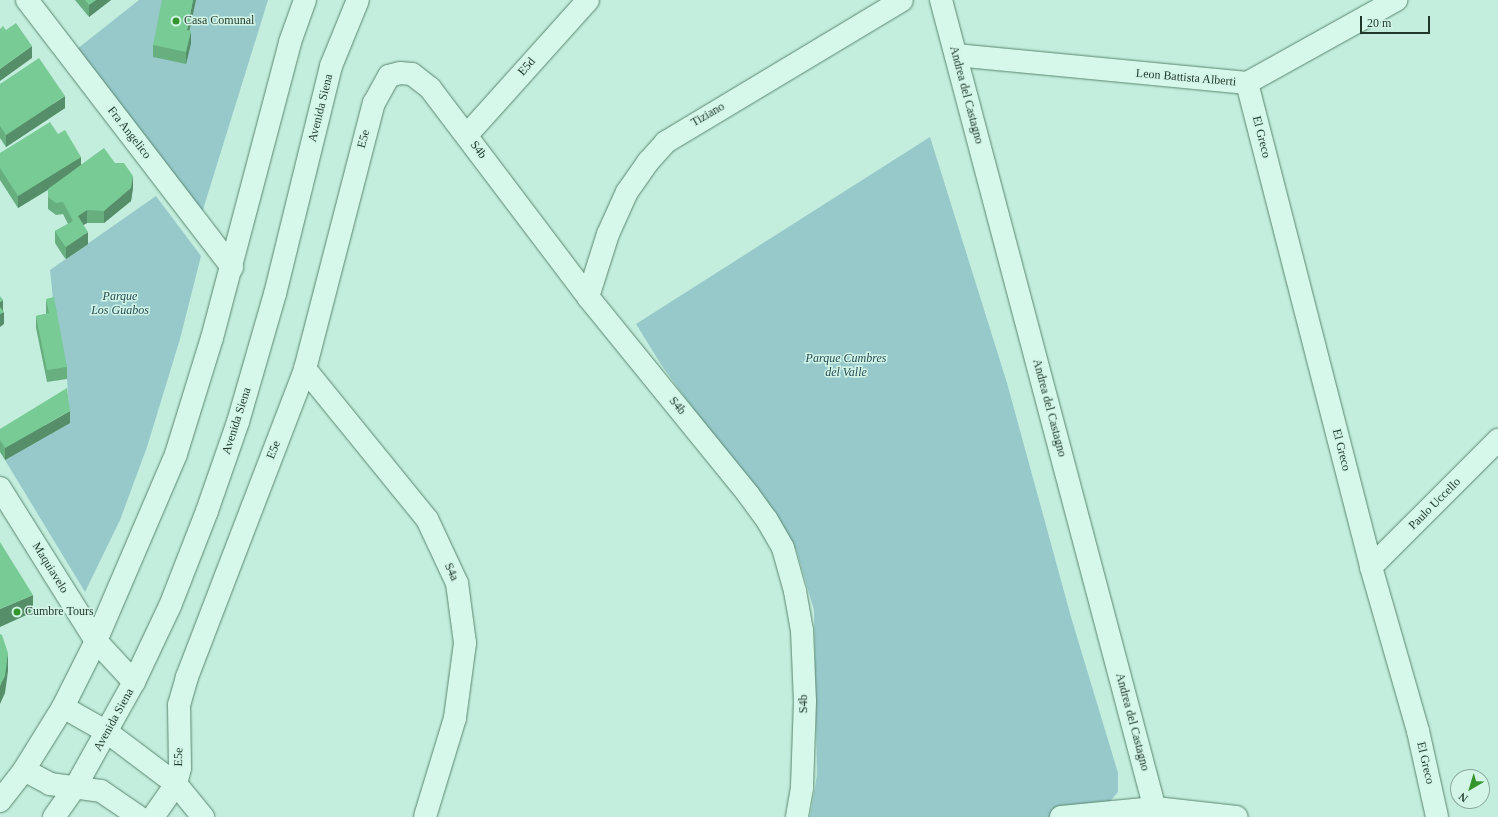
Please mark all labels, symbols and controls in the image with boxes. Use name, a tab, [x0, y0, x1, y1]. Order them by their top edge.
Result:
scale bar	[1362, 8, 1432, 34]
place label: Casa Comunal	[184, 14, 254, 28]
marker: Casa Comunal	[171, 16, 181, 26]
text: 20 m	[1367, 16, 1391, 30]
street label: Andrea del Castagno	[946, 45, 986, 145]
street label: E5d	[515, 55, 539, 79]
street label: Leon Battista Alberti	[1135, 66, 1237, 90]
street label: Avenida Siena	[306, 73, 336, 143]
street label: Tiziano	[689, 100, 727, 130]
street label: Fra Angelico	[104, 104, 154, 162]
street label: El Greco	[1249, 114, 1273, 160]
street label: E5e	[355, 128, 373, 150]
street label: S4b	[467, 138, 489, 162]
park label: Parque Los Guabos	[91, 290, 149, 318]
park label: Parque Cumbres del Valle	[806, 352, 886, 380]
street label: Andrea del Castagno	[1029, 358, 1069, 458]
street label: Avenida Siena	[219, 386, 255, 456]
street label: S4b	[666, 394, 688, 418]
street label: El Greco	[1329, 427, 1353, 473]
street label: E5e	[264, 439, 284, 461]
street label: Paulo Uccello	[1406, 475, 1464, 533]
street label: Maquiavelo	[29, 540, 71, 596]
street label: S4a	[441, 561, 461, 583]
place label: Cumbre Tours	[25, 605, 94, 619]
marker: Cumbre Tours	[12, 607, 22, 617]
street label: Andrea del Castagno	[1112, 672, 1152, 772]
street label: Avenida Siena	[91, 686, 137, 754]
street label: S4b	[797, 695, 811, 713]
street label: El Greco	[1413, 740, 1437, 786]
street label: E5e	[172, 748, 186, 766]
north arrow	[1450, 769, 1490, 809]
text: N	[1456, 790, 1470, 805]

